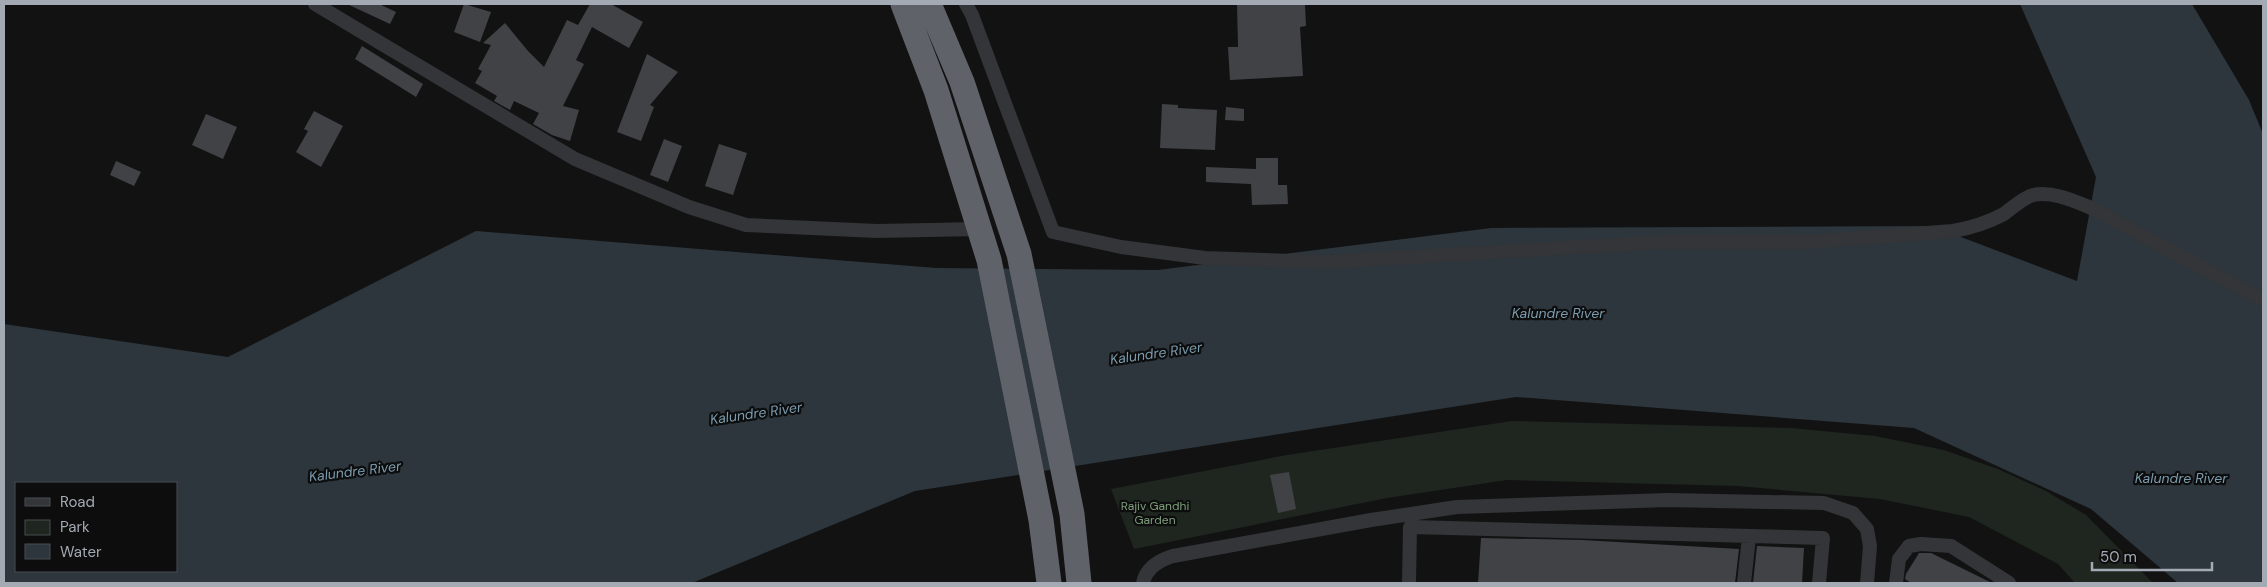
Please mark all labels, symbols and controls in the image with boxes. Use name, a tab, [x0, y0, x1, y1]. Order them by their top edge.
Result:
water label: Kalundre River	[1512, 304, 1605, 322]
water label: Kalundre River	[1109, 338, 1204, 368]
water label: Kalundre River	[709, 398, 804, 428]
water label: Kalundre River	[308, 456, 403, 486]
water label: Kalundre River	[2135, 469, 2228, 487]
legend	[15, 482, 178, 572]
text: Road	[60, 492, 95, 512]
park label: Rajiv Gandhi Garden	[1121, 498, 1189, 528]
text: Park	[60, 517, 90, 537]
scale bar	[2092, 540, 2212, 572]
text: Water	[60, 542, 102, 562]
text: 50 m	[2100, 547, 2137, 567]

